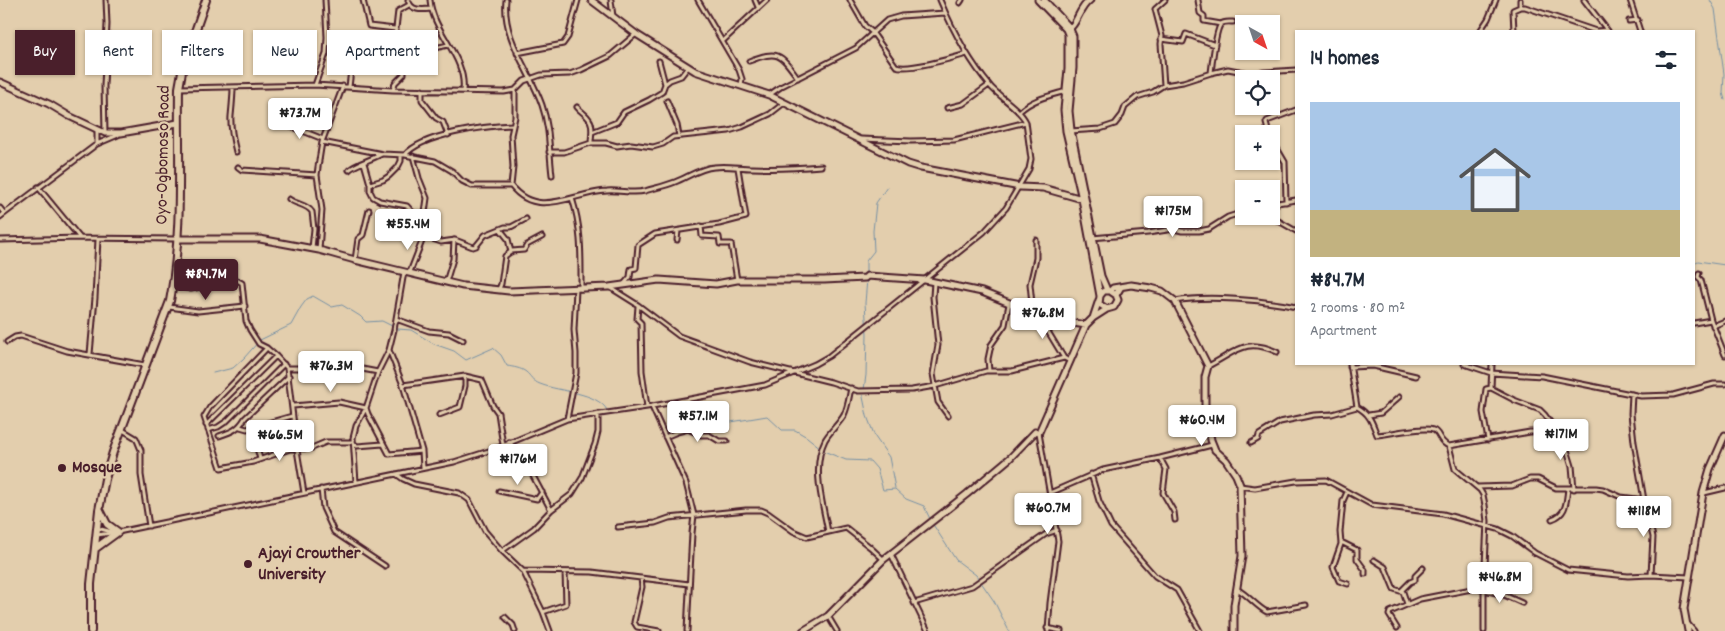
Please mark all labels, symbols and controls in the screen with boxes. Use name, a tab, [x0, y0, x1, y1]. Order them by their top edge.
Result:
north arrow	[1235, 15, 1280, 60]
map controls	[1235, 15, 1280, 225]
chip: Buy	[15, 30, 75, 75]
chip: Rent	[85, 30, 152, 75]
chip: Filters	[162, 30, 243, 75]
chip: New	[253, 30, 317, 75]
chip: Apartment	[327, 30, 438, 75]
text: 14 homes	[1310, 45, 1380, 75]
icon: filters	[1652, 46, 1680, 74]
button: locate	[1235, 70, 1280, 115]
street label: Oyo-Ogbomoso Road	[150, 85, 178, 225]
pin: ₦73.7M	[259, 98, 341, 140]
text: ₦73.7M	[279, 102, 321, 125]
button: +	[1235, 125, 1280, 170]
icon: home	[1450, 135, 1540, 225]
button: −	[1235, 180, 1280, 225]
pin: ₦175M	[1138, 196, 1208, 238]
text: ₦175M	[1155, 200, 1191, 223]
pin: ₦55.4M	[367, 208, 449, 251]
text: ₦55.4M	[386, 213, 430, 236]
pin: ₦84.7M	[165, 258, 247, 301]
text: ₦84.7M	[185, 263, 227, 286]
text: ₦84.7M	[1310, 267, 1365, 297]
text: 2 rooms · 80 m²	[1310, 297, 1405, 320]
pin: ₦76.8M	[1002, 298, 1084, 340]
text: ₦76.8M	[1022, 302, 1064, 325]
text: Apartment	[1310, 320, 1377, 343]
pin: ₦76.3M	[290, 350, 372, 393]
text: ₦76.3M	[309, 355, 353, 378]
pin: ₦57.1M	[657, 400, 739, 443]
pin: ₦60.4M	[1161, 404, 1243, 447]
text: ₦57.1M	[678, 405, 718, 428]
text: ₦60.4M	[1179, 409, 1225, 432]
pin: ₦171M	[1526, 418, 1596, 461]
pin: ₦66.5M	[239, 420, 321, 462]
text: ₦171M	[1544, 423, 1578, 446]
text: ₦66.5M	[257, 424, 303, 447]
pin: ₦176M	[483, 444, 553, 486]
text: ₦176M	[499, 448, 537, 471]
place label: Mosque	[72, 456, 122, 481]
marker: Mosque	[56, 462, 68, 474]
pin: ₦60.7M	[1007, 492, 1089, 535]
pin: ₦118M	[1609, 496, 1679, 538]
text: ₦60.7M	[1025, 497, 1071, 520]
text: ₦118M	[1627, 500, 1661, 523]
place label: Ajayi Crowther University	[258, 542, 361, 588]
marker: Ajayi Crowther University	[242, 558, 254, 570]
pin: ₦46.8M	[1459, 562, 1541, 604]
text: ₦46.8M	[1478, 566, 1522, 589]

